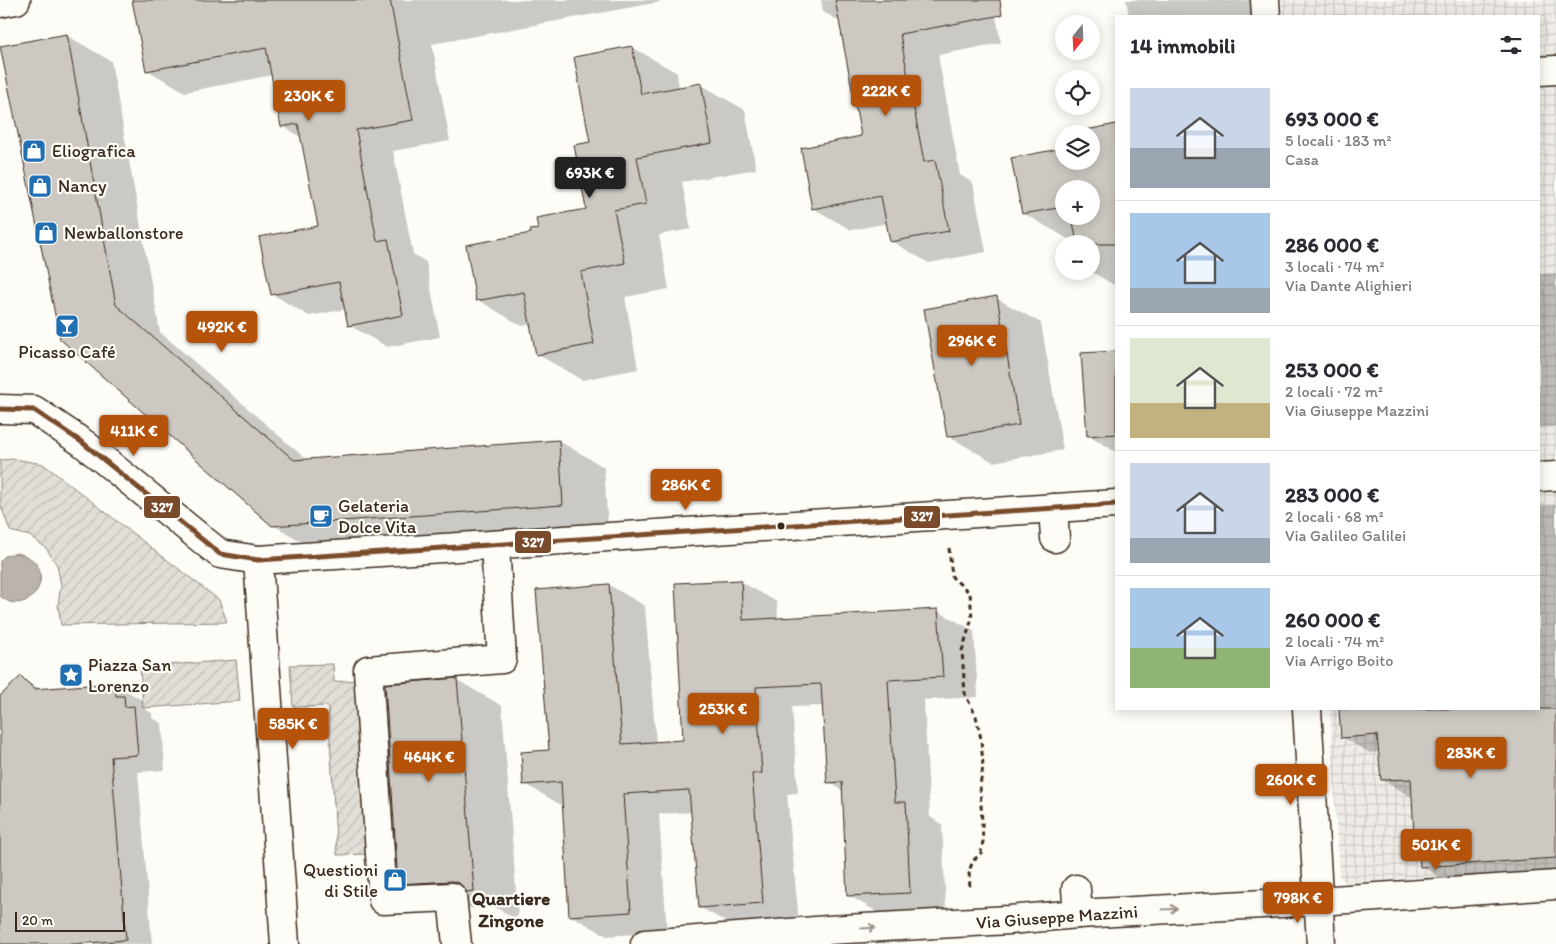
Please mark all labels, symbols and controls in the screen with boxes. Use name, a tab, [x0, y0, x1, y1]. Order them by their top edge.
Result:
north arrow	[1055, 15, 1100, 60]
map controls	[1055, 15, 1100, 280]
icon: filters	[1497, 31, 1525, 59]
text: 14 immobili	[1130, 33, 1235, 58]
button: locate	[1055, 70, 1100, 115]
pin: 222K €	[845, 74, 927, 117]
pin: 230K €	[268, 80, 350, 122]
text: 222K €	[862, 81, 910, 100]
text: 230K €	[284, 86, 334, 105]
text: 693 000 €	[1285, 106, 1379, 131]
icon: home	[1170, 108, 1230, 168]
button: layers	[1055, 125, 1100, 170]
text: 5 locali · 183 m²	[1285, 131, 1391, 150]
shop icon: Eliografica	[21, 138, 47, 164]
place label: Eliografica	[52, 140, 136, 162]
text: Casa	[1285, 150, 1319, 169]
pin: 693K €	[549, 156, 631, 199]
text: 693K €	[566, 163, 614, 182]
shop icon: Nancy	[27, 173, 53, 199]
place label: Nancy	[58, 175, 107, 197]
button: +	[1055, 180, 1100, 225]
shop icon: Newballonstore	[33, 220, 59, 246]
place label: Newballonstore	[64, 222, 184, 244]
text: 286 000 €	[1285, 232, 1379, 257]
icon: home	[1170, 233, 1230, 293]
button: −	[1055, 235, 1100, 280]
text: 3 locali · 74 m²	[1285, 257, 1384, 276]
text: Via Dante Alighieri	[1285, 276, 1412, 295]
pin: 492K €	[181, 310, 263, 353]
bar icon: Picasso Café	[54, 313, 80, 339]
text: 492K €	[197, 317, 247, 336]
pin: 296K €	[931, 324, 1013, 367]
text: 296K €	[948, 331, 996, 350]
place label: Picasso Café	[18, 341, 116, 363]
text: 253 000 €	[1285, 357, 1379, 382]
icon: home	[1170, 358, 1230, 418]
text: 2 locali · 72 m²	[1285, 382, 1383, 401]
text: Via Giuseppe Mazzini	[1285, 401, 1429, 420]
pin: 411K €	[93, 414, 175, 457]
text: 411K €	[110, 421, 158, 440]
pin: 286K €	[645, 468, 727, 511]
text: 286K €	[662, 475, 710, 494]
text: 283 000 €	[1285, 482, 1379, 507]
icon: home	[1170, 483, 1230, 543]
line badge: 327	[143, 495, 181, 519]
place label: Gelateria Dolce Vita	[338, 495, 417, 538]
text: 327	[151, 499, 173, 516]
cafe icon: Gelateria Dolce Vita	[308, 503, 334, 529]
line badge: 327	[903, 505, 941, 529]
text: 2 locali · 68 m²	[1285, 507, 1384, 526]
text: 327	[911, 508, 933, 525]
unlabelled marker	[776, 521, 786, 531]
text: Via Galileo Galilei	[1285, 526, 1406, 545]
line badge: 327	[514, 530, 552, 554]
text: 327	[522, 534, 544, 551]
text: 260 000 €	[1285, 607, 1380, 632]
icon: home	[1170, 608, 1230, 668]
text: 2 locali · 74 m²	[1285, 632, 1384, 651]
text: Via Arrigo Boito	[1285, 651, 1393, 670]
place label: Piazza San Lorenzo	[88, 654, 171, 697]
place icon: Piazza San Lorenzo	[58, 662, 84, 688]
pin: 253K €	[682, 692, 764, 735]
text: 253K €	[699, 699, 747, 718]
pin: 585K €	[252, 708, 334, 750]
text: 585K €	[269, 714, 317, 733]
pin: 283K €	[1430, 736, 1512, 779]
pin: 464K €	[388, 740, 470, 783]
text: 283K €	[1447, 743, 1495, 762]
text: 464K €	[404, 747, 454, 766]
pin: 260K €	[1250, 764, 1332, 806]
text: 260K €	[1266, 770, 1316, 789]
pin: 501K €	[1395, 828, 1477, 871]
text: 501K €	[1412, 835, 1460, 854]
place label: Questioni di Stile	[303, 859, 378, 902]
shop icon: Questioni di Stile	[382, 867, 408, 893]
pin: 798K €	[1257, 882, 1339, 924]
district label: Quartiere Zingone	[472, 887, 550, 932]
text: 798K €	[1274, 888, 1322, 907]
street label: Via Giuseppe Mazzini	[975, 900, 1139, 934]
one-way arrow	[1162, 905, 1178, 914]
scale bar	[15, 909, 125, 932]
text: 20 m	[22, 912, 53, 929]
one-way arrow	[860, 923, 876, 932]

